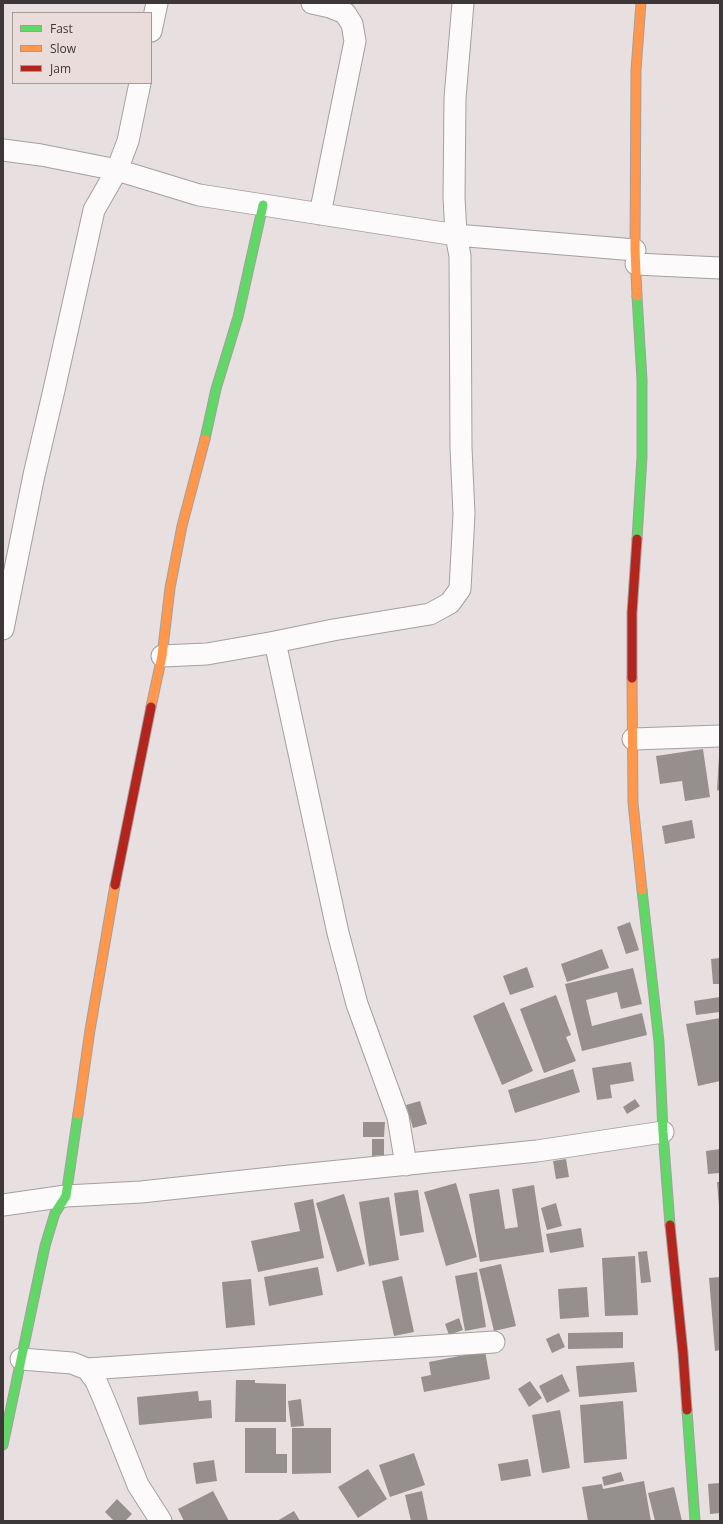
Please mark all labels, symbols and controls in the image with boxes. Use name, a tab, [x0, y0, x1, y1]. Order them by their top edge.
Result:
legend	[12, 12, 152, 84]
text: Fast	[50, 20, 73, 37]
text: Slow	[50, 40, 76, 57]
text: Jam	[50, 60, 71, 77]

